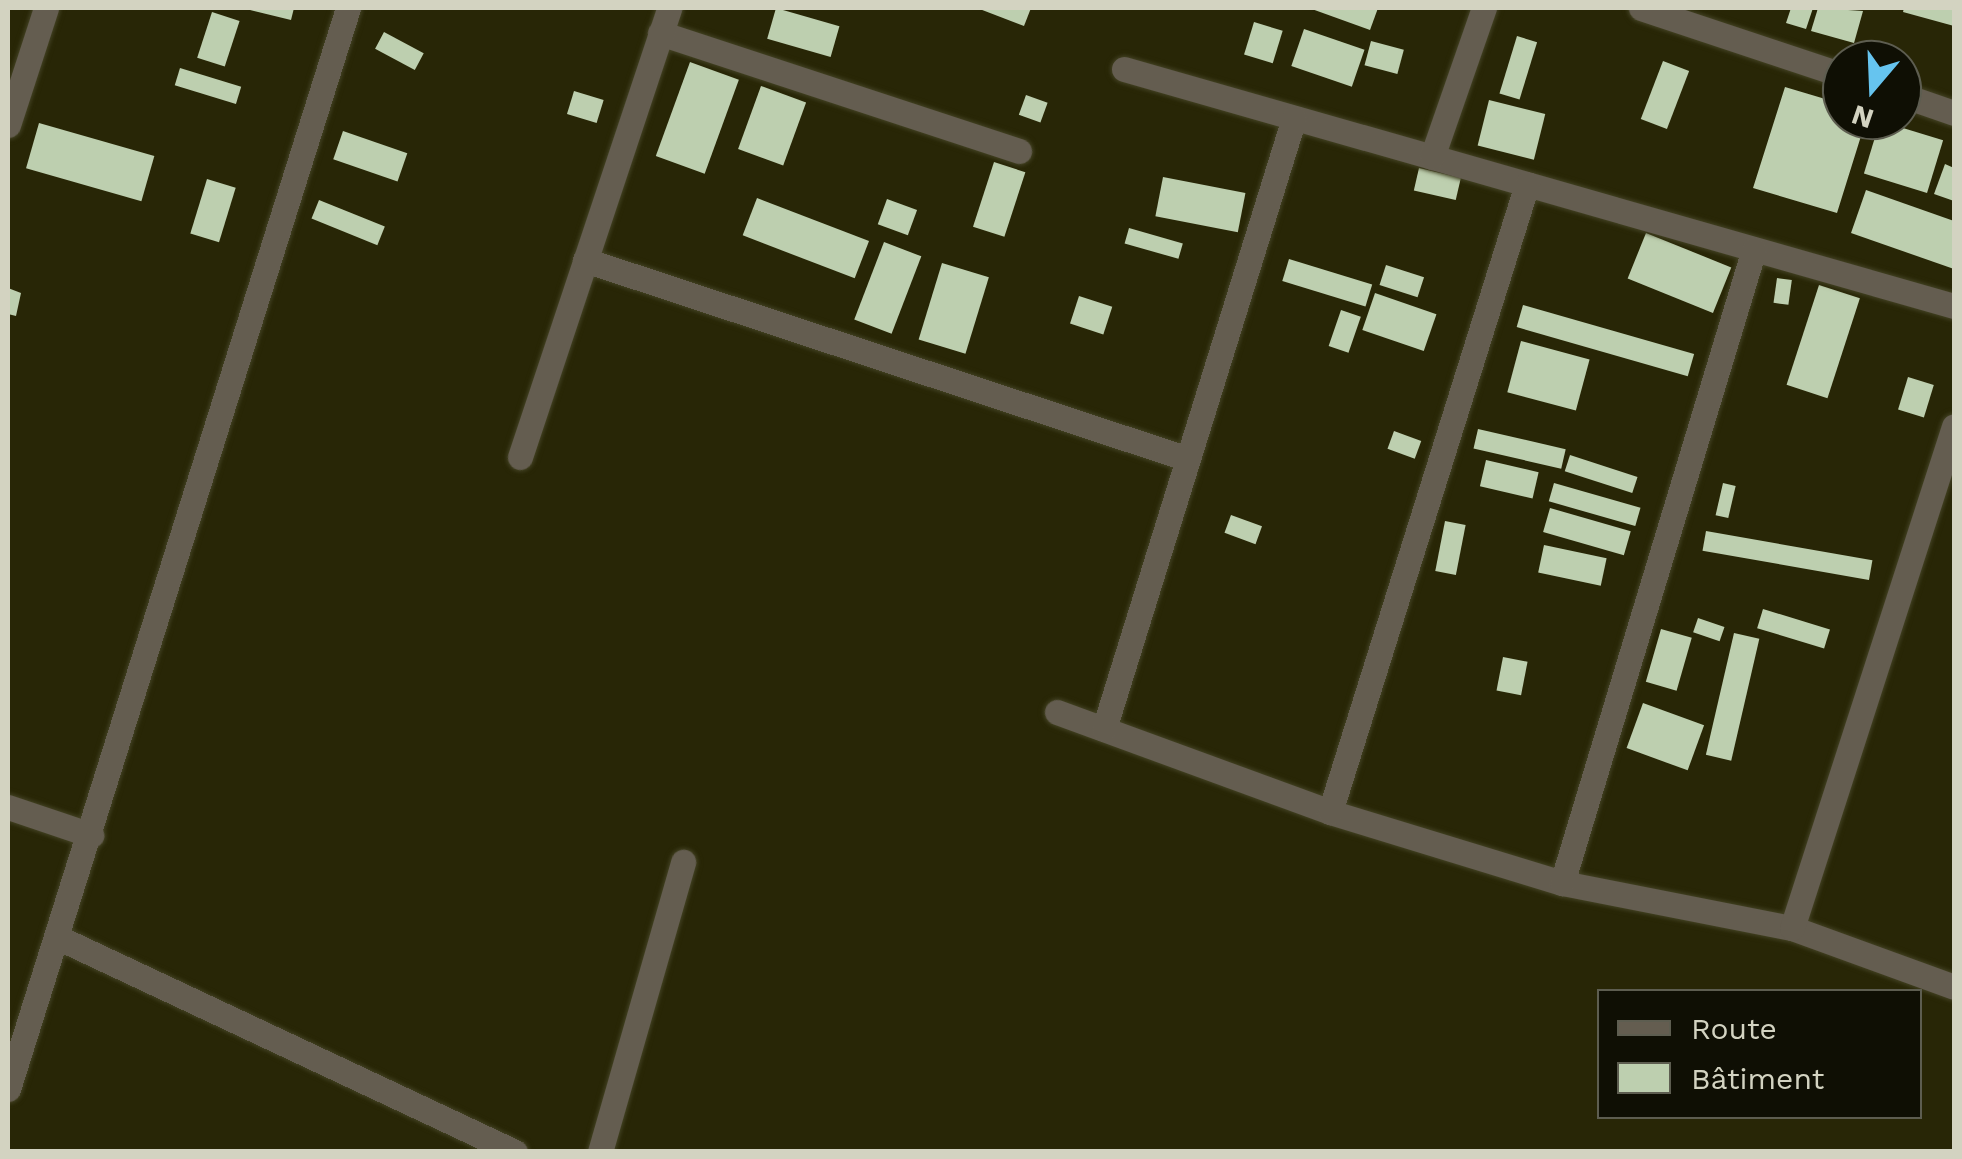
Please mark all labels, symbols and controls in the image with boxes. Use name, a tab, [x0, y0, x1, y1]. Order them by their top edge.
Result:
north arrow	[1822, 40, 1922, 140]
text: N	[1848, 98, 1878, 136]
legend	[1597, 989, 1922, 1119]
text: Route	[1691, 1011, 1777, 1046]
text: Bâtiment	[1691, 1061, 1824, 1096]

